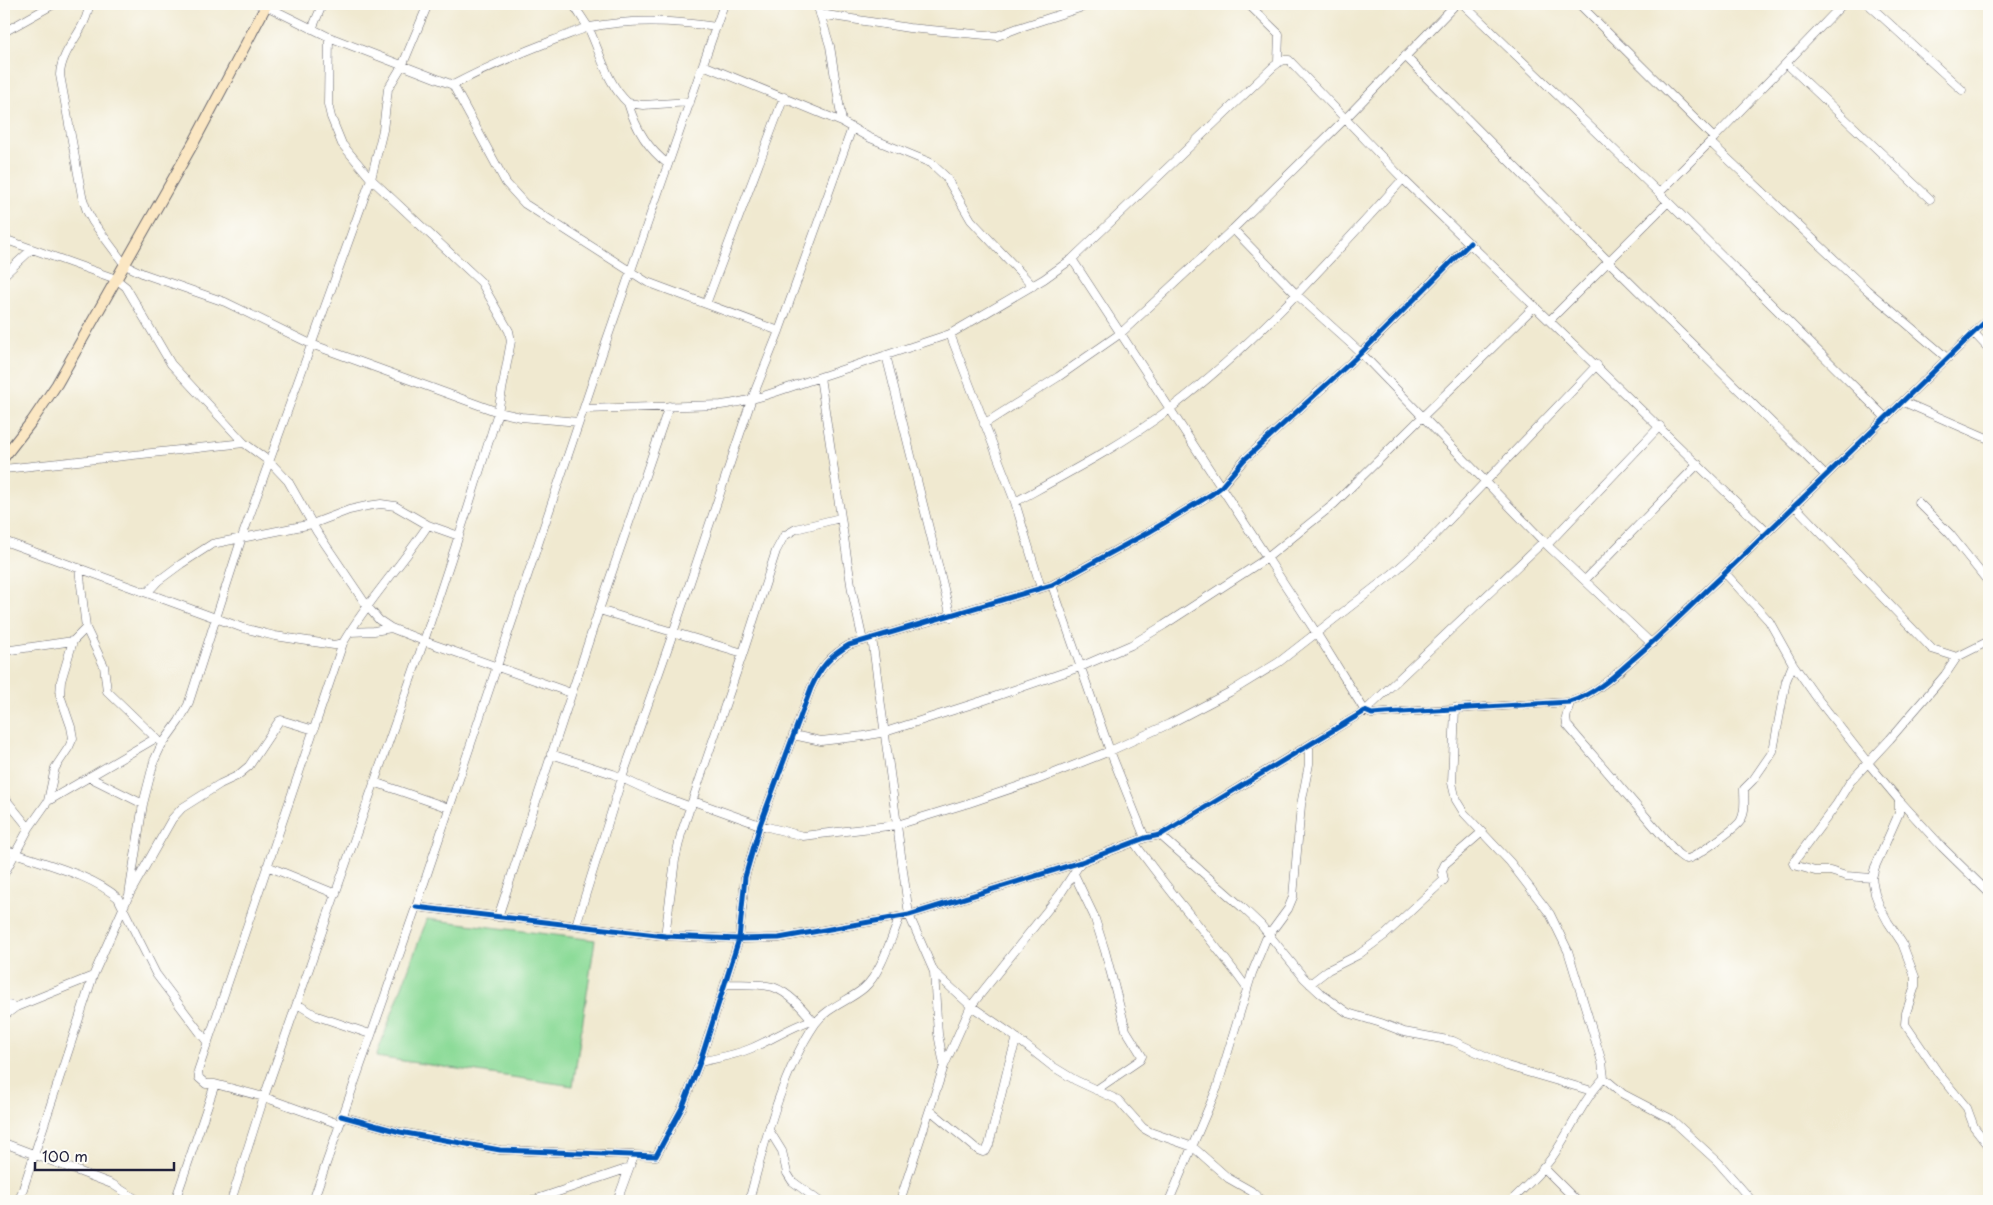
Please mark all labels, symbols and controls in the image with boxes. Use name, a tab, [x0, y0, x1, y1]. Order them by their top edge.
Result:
scale bar	[35, 1140, 174, 1172]
text: 100 m	[42, 1144, 88, 1167]

